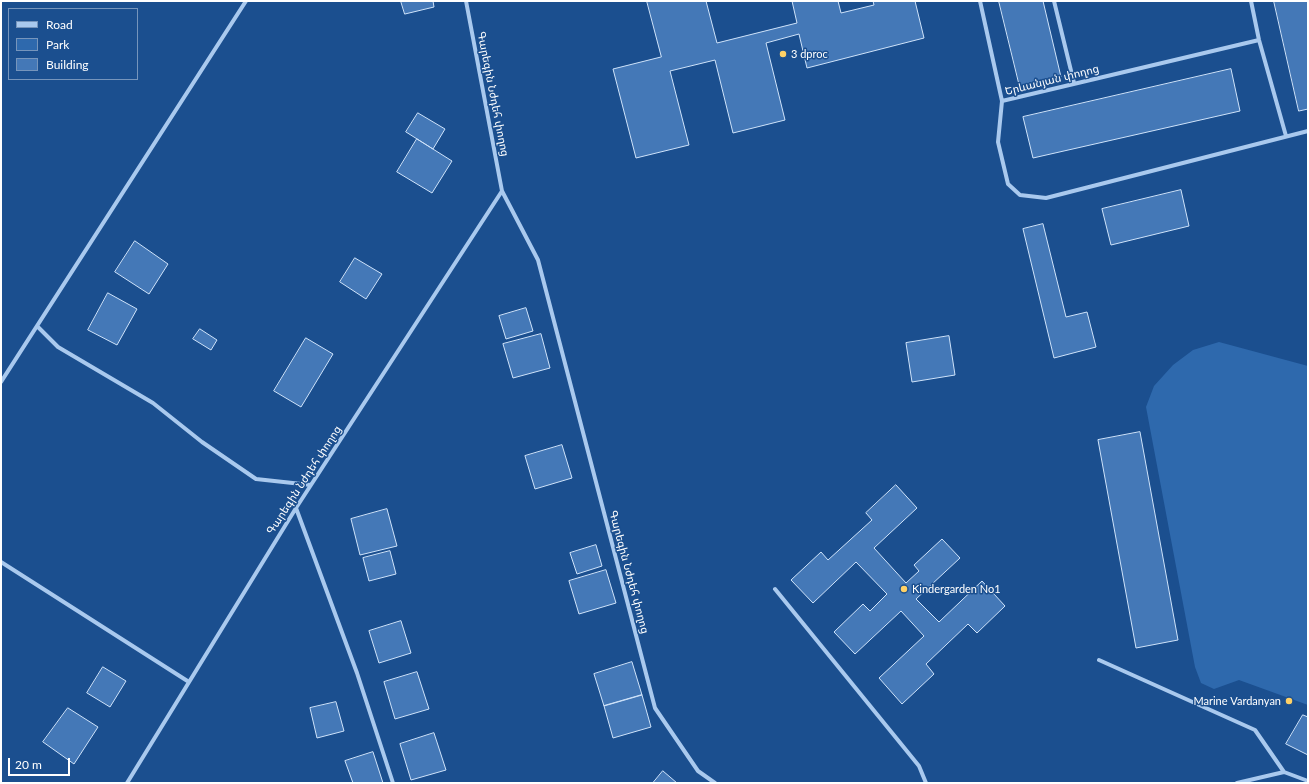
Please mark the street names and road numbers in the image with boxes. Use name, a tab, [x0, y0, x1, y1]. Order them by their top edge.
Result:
street label: Գարեգին Նժդեհ փողոց	[474, 30, 512, 158]
street label: Երևանյան փողոց	[1004, 62, 1100, 98]
street label: Գարեգին Նժդեհ փողոց	[264, 423, 344, 537]
street label: Գարեգին Նժդեհ փողոց	[606, 509, 652, 635]

